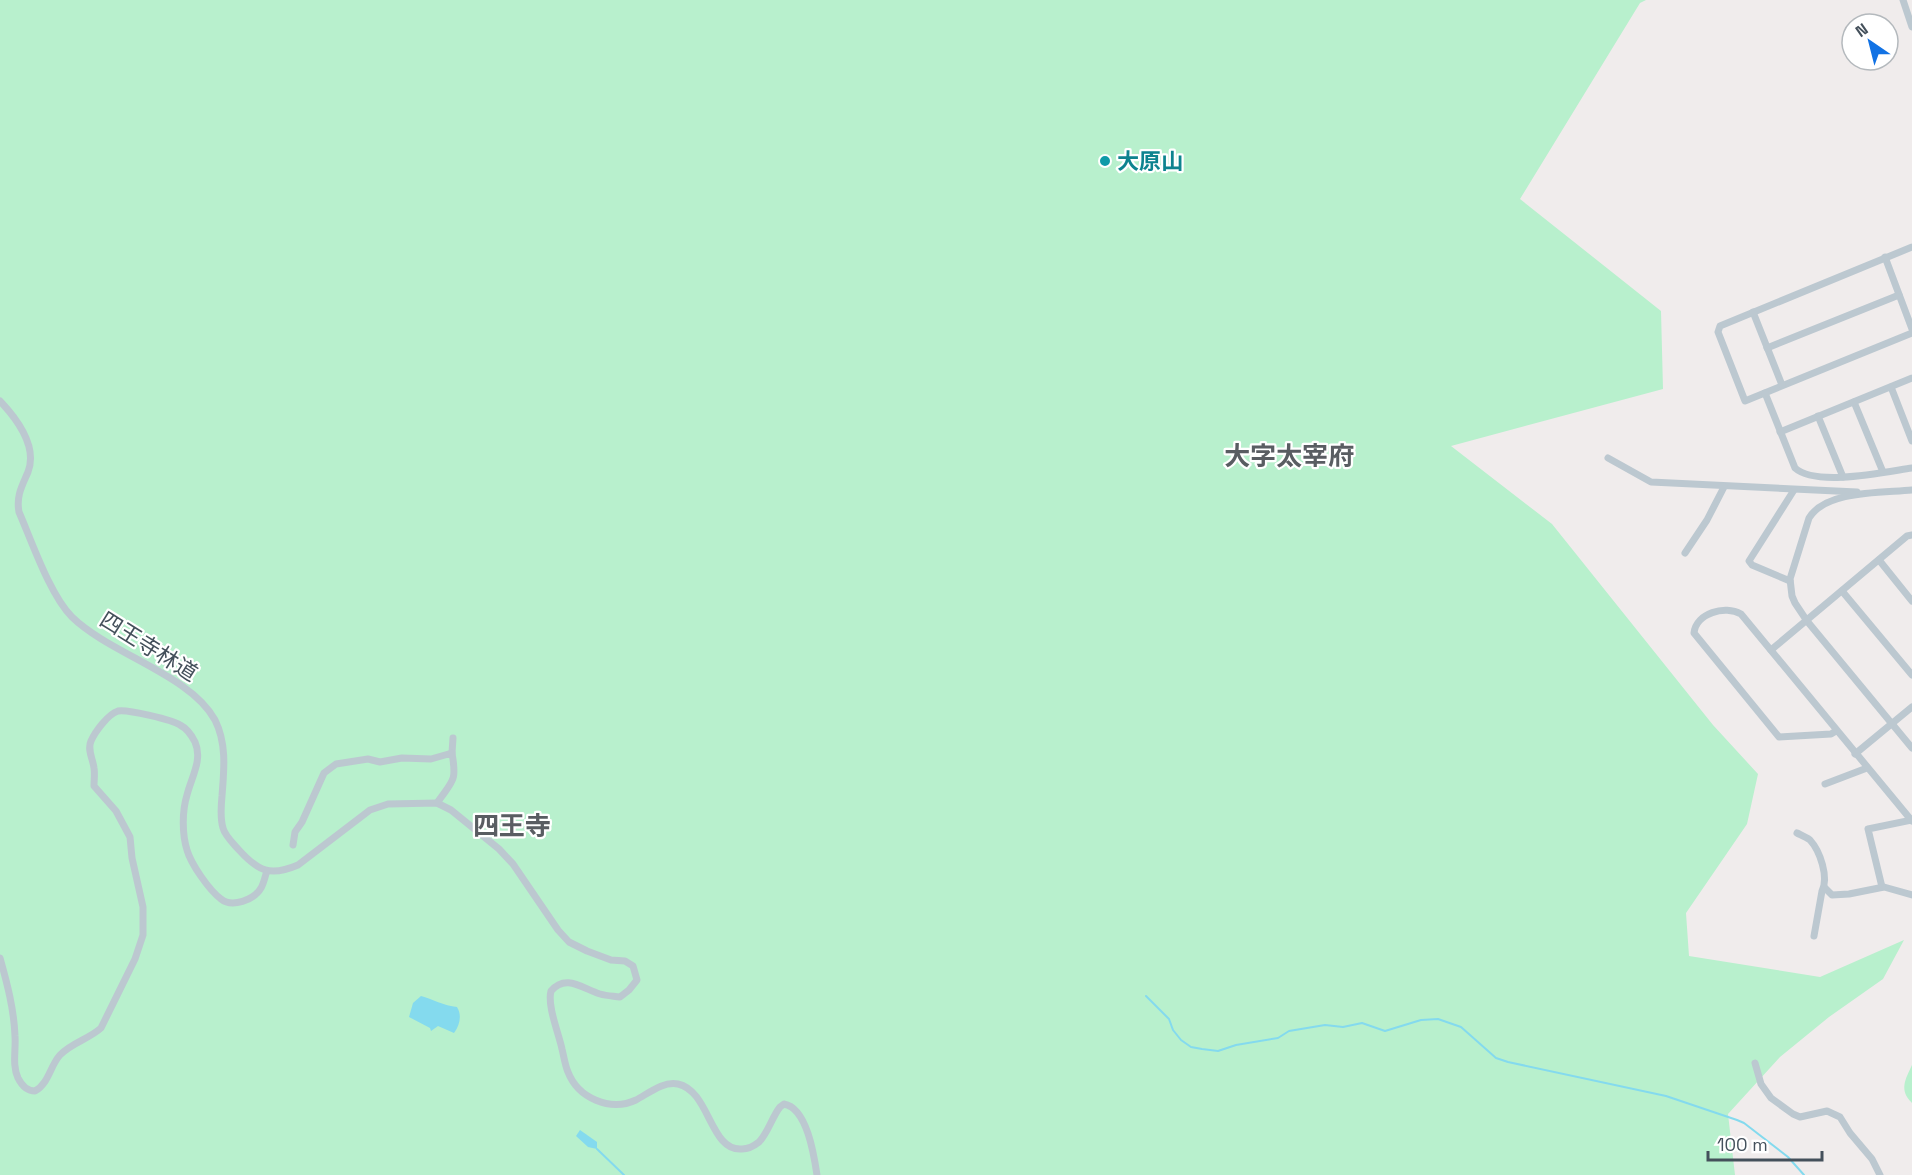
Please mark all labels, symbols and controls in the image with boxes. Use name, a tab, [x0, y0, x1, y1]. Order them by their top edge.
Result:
north arrow	[1840, 12, 1900, 72]
text: N	[1851, 18, 1872, 42]
place label: 大原山	[1117, 147, 1183, 175]
marker: 大原山	[1098, 154, 1112, 168]
district label: 大字太宰府	[1224, 439, 1354, 473]
street label: 四王寺林道	[95, 605, 203, 687]
district label: 四王寺	[473, 809, 551, 843]
scale bar	[1708, 1124, 1822, 1162]
text: 100 m	[1717, 1133, 1768, 1156]

